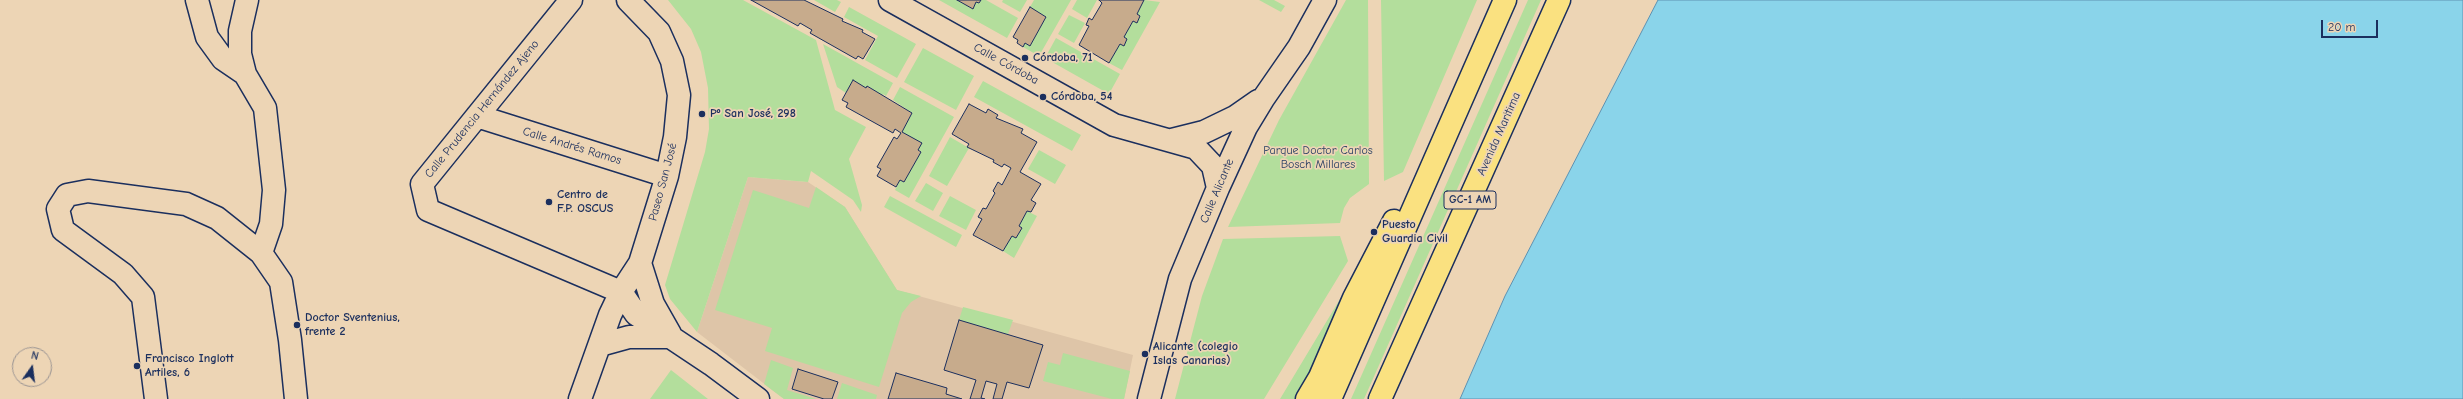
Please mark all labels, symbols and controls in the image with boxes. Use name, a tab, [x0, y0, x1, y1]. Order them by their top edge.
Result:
scale bar	[2323, 12, 2380, 38]
text: 20 m	[2328, 20, 2356, 34]
street label: Calle Prudencia Hernández Ajeno	[422, 37, 542, 181]
street label: Calle Córdoba	[971, 40, 1041, 88]
place label: Córdoba, 71	[1033, 51, 1092, 65]
marker: Córdoba, 71	[1020, 53, 1030, 63]
place label: Córdoba, 54	[1051, 90, 1112, 104]
street label: Avenida Maritima	[1474, 90, 1524, 178]
marker: Córdoba, 54	[1038, 92, 1048, 102]
place label: Pº San José, 298	[710, 107, 796, 121]
marker: Pº San José, 298	[697, 109, 707, 119]
street label: Calle Andrés Ramos	[521, 124, 623, 168]
street label: Paseo San José	[646, 142, 680, 222]
park label: Parque Doctor Carlos Bosch Millares	[1263, 144, 1373, 172]
street label: Calle Alicante	[1197, 156, 1237, 226]
place label: Centro de F.P. OSCUS	[557, 188, 613, 216]
road number: GC-1 AM	[1444, 191, 1496, 209]
marker: Centro de F.P. OSCUS	[544, 197, 554, 207]
place label: Puesto Guardia Civil	[1382, 218, 1448, 246]
marker: Puesto Guardia Civil	[1369, 227, 1379, 237]
place label: Doctor Sventenius, frente 2	[305, 311, 400, 339]
marker: Doctor Sventenius, frente 2	[292, 320, 302, 330]
place label: Alicante (colegio Islas Canarias)	[1153, 340, 1238, 368]
north arrow	[12, 347, 52, 387]
text: N	[30, 349, 40, 363]
marker: Alicante (colegio Islas Canarias)	[1140, 349, 1150, 359]
place label: Francisco Inglott Artiles, 6	[145, 352, 234, 380]
marker: Francisco Inglott Artiles, 6	[132, 361, 142, 371]

